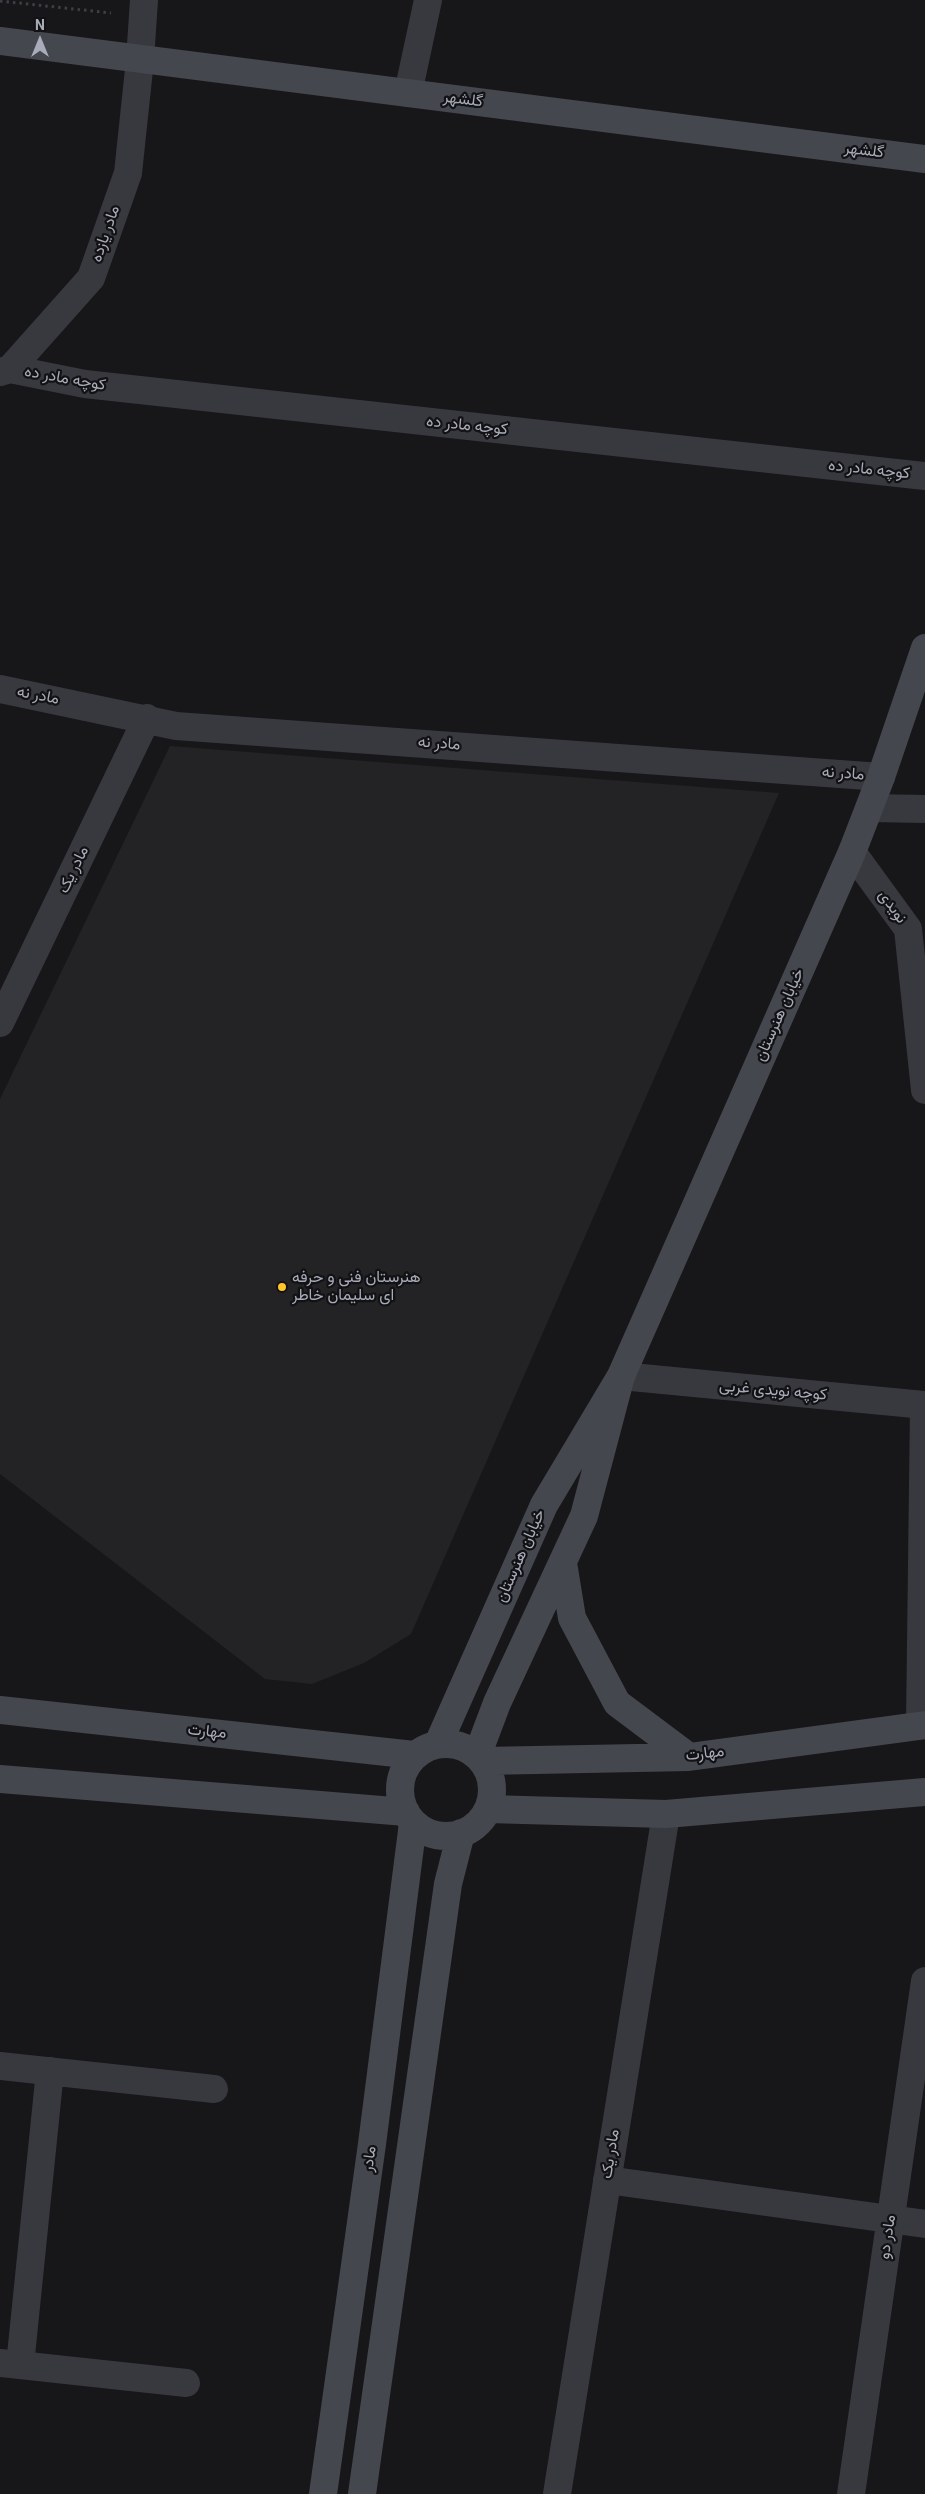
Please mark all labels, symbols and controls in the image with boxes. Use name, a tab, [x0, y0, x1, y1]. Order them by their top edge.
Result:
north arrow	[15, 15, 65, 65]
text: N	[35, 17, 45, 33]
street label: گلشهر	[442, 88, 484, 112]
street label: گلشهر	[843, 139, 885, 163]
street label: مادر یازده	[87, 203, 125, 265]
street label: کوچه مادر ده	[23, 362, 107, 396]
street label: کوچه مادر ده	[425, 412, 509, 440]
street label: کوچه مادر ده	[827, 456, 911, 484]
street label: مادر نه	[15, 683, 61, 709]
street label: مادر نه	[417, 733, 461, 755]
street label: مادر نه	[821, 763, 865, 785]
street label: مادر یک	[54, 843, 94, 897]
street label: نویدی	[874, 887, 910, 927]
street label: خیابان هنرستان	[751, 966, 809, 1064]
place label: هنرستان فنی و حرفه ای سلیمان خاطر	[292, 1268, 421, 1306]
marker: هنرستان فنی و حرفه ای سلیمان خاطر	[276, 1281, 288, 1293]
street label: کوچه نویدی غربی	[718, 1377, 828, 1405]
street label: خیابان هنرستان	[492, 1507, 550, 1605]
street label: مهارت	[187, 1720, 227, 1744]
street label: مهارت	[685, 1742, 725, 1766]
street label: مادر یک	[598, 2128, 624, 2180]
street label: مادر	[359, 2145, 381, 2173]
street label: مادر دو	[875, 2214, 901, 2260]

